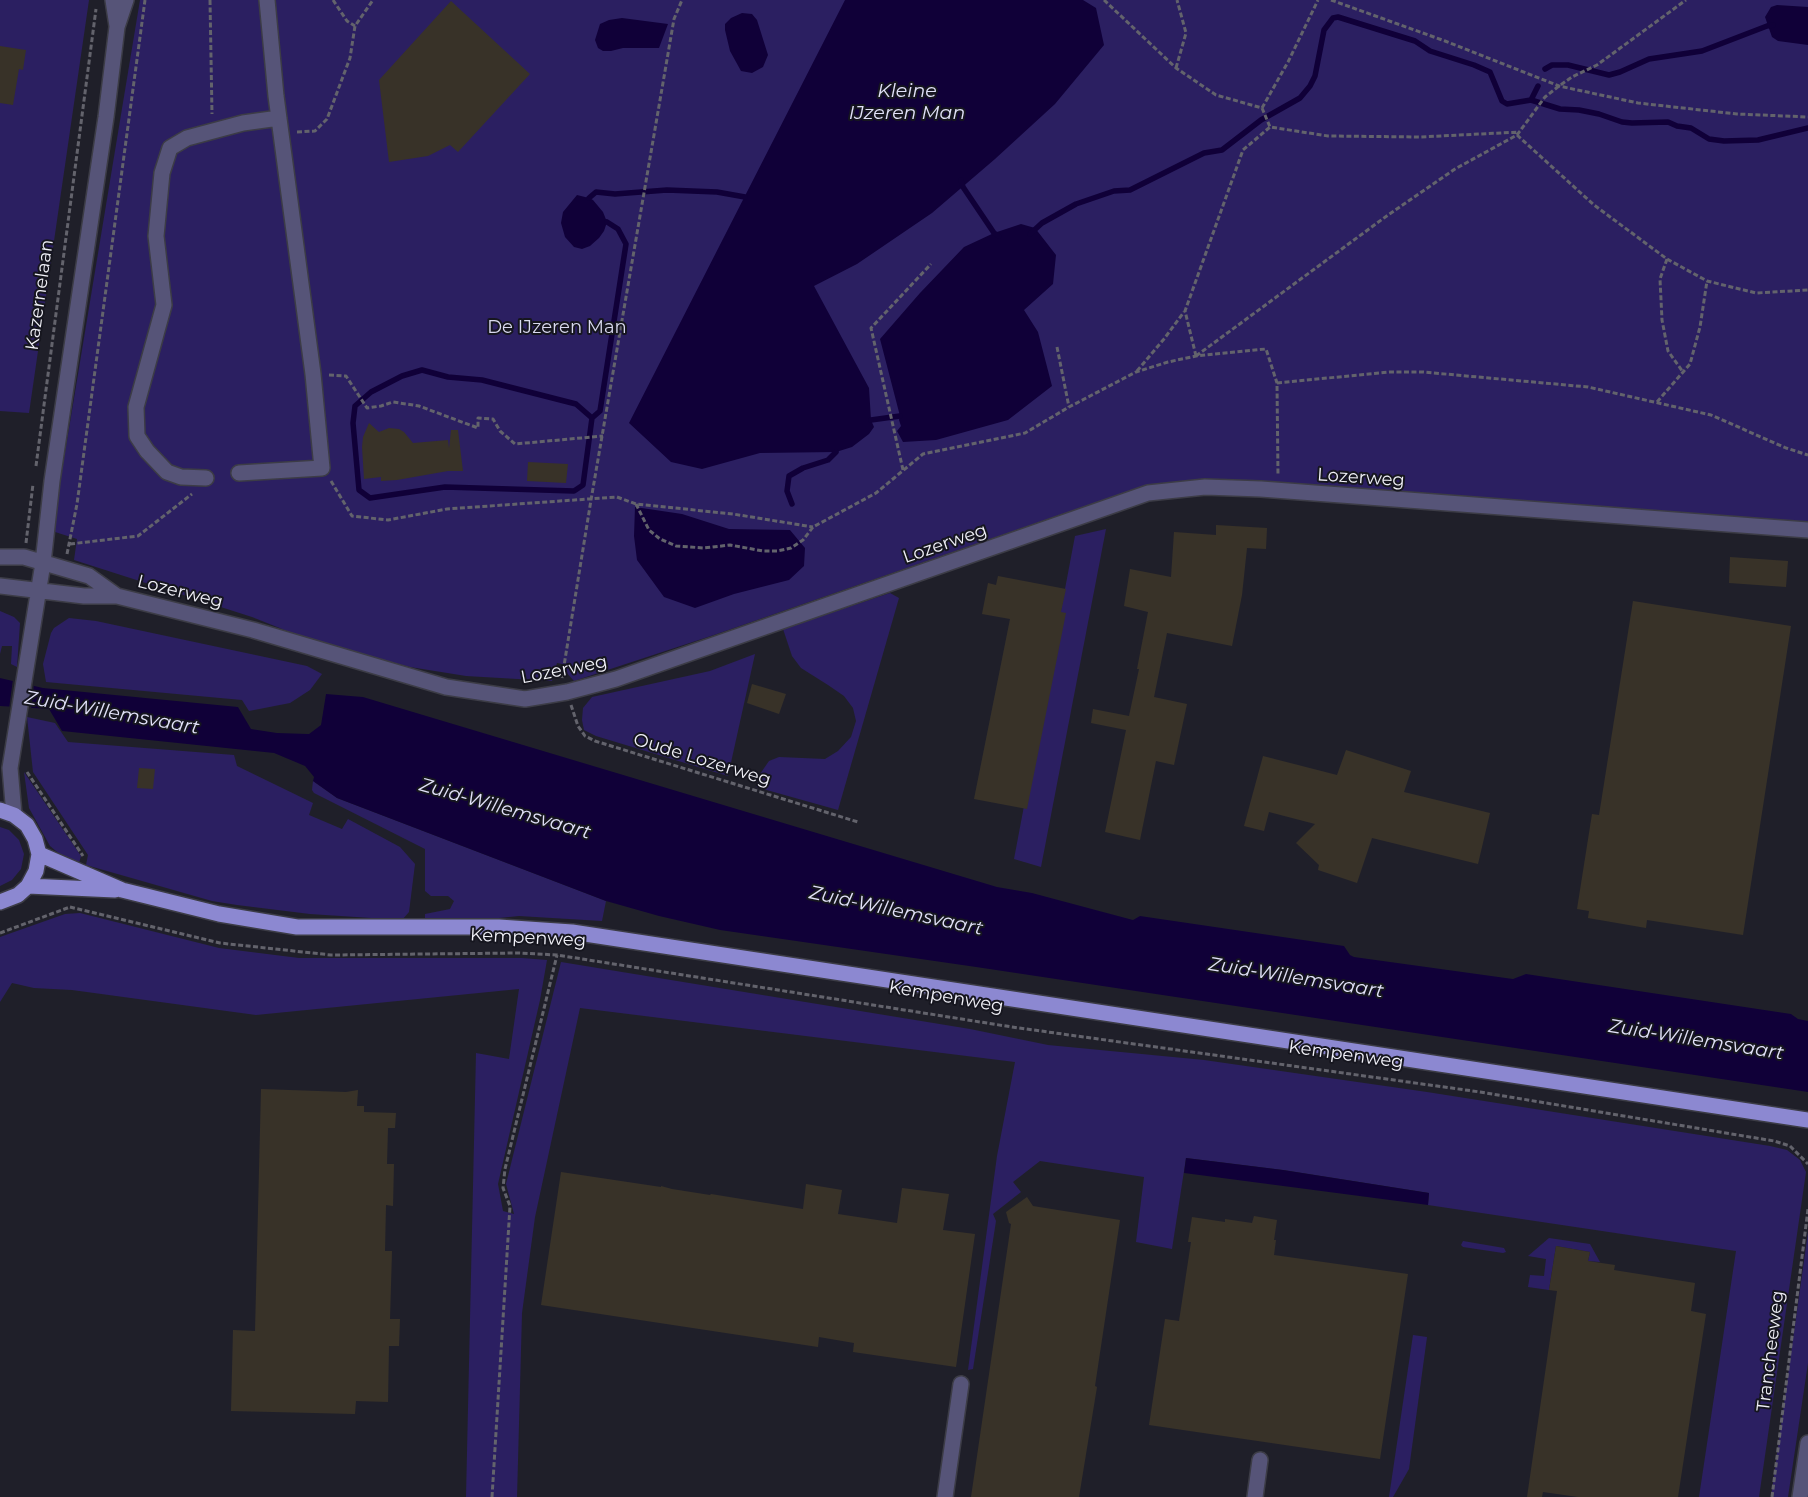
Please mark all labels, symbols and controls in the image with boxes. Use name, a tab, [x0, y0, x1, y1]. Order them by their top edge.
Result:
water label: Kleine IJzeren Man	[849, 80, 965, 124]
street label: Kazernelaan	[22, 238, 58, 352]
park label: De IJzeren Man	[487, 317, 627, 339]
street label: Lozerweg	[1316, 464, 1406, 492]
street label: Lozerweg	[900, 520, 990, 568]
street label: Lozerweg	[135, 571, 225, 613]
street label: Lozerweg	[519, 651, 609, 689]
water label: Zuid-Willemsvaart	[23, 686, 201, 740]
street label: Oude Lozerweg	[631, 729, 773, 791]
water label: Zuid-Willemsvaart	[417, 774, 593, 844]
water label: Zuid-Willemsvaart	[807, 881, 985, 941]
street label: Kempenweg	[469, 924, 587, 952]
water label: Zuid-Willemsvaart	[1207, 953, 1385, 1003]
street label: Kempenweg	[887, 976, 1005, 1018]
water label: Zuid-Willemsvaart	[1607, 1015, 1785, 1065]
street label: Kempenweg	[1287, 1036, 1405, 1074]
street label: Trancheeweg	[1753, 1289, 1789, 1413]

